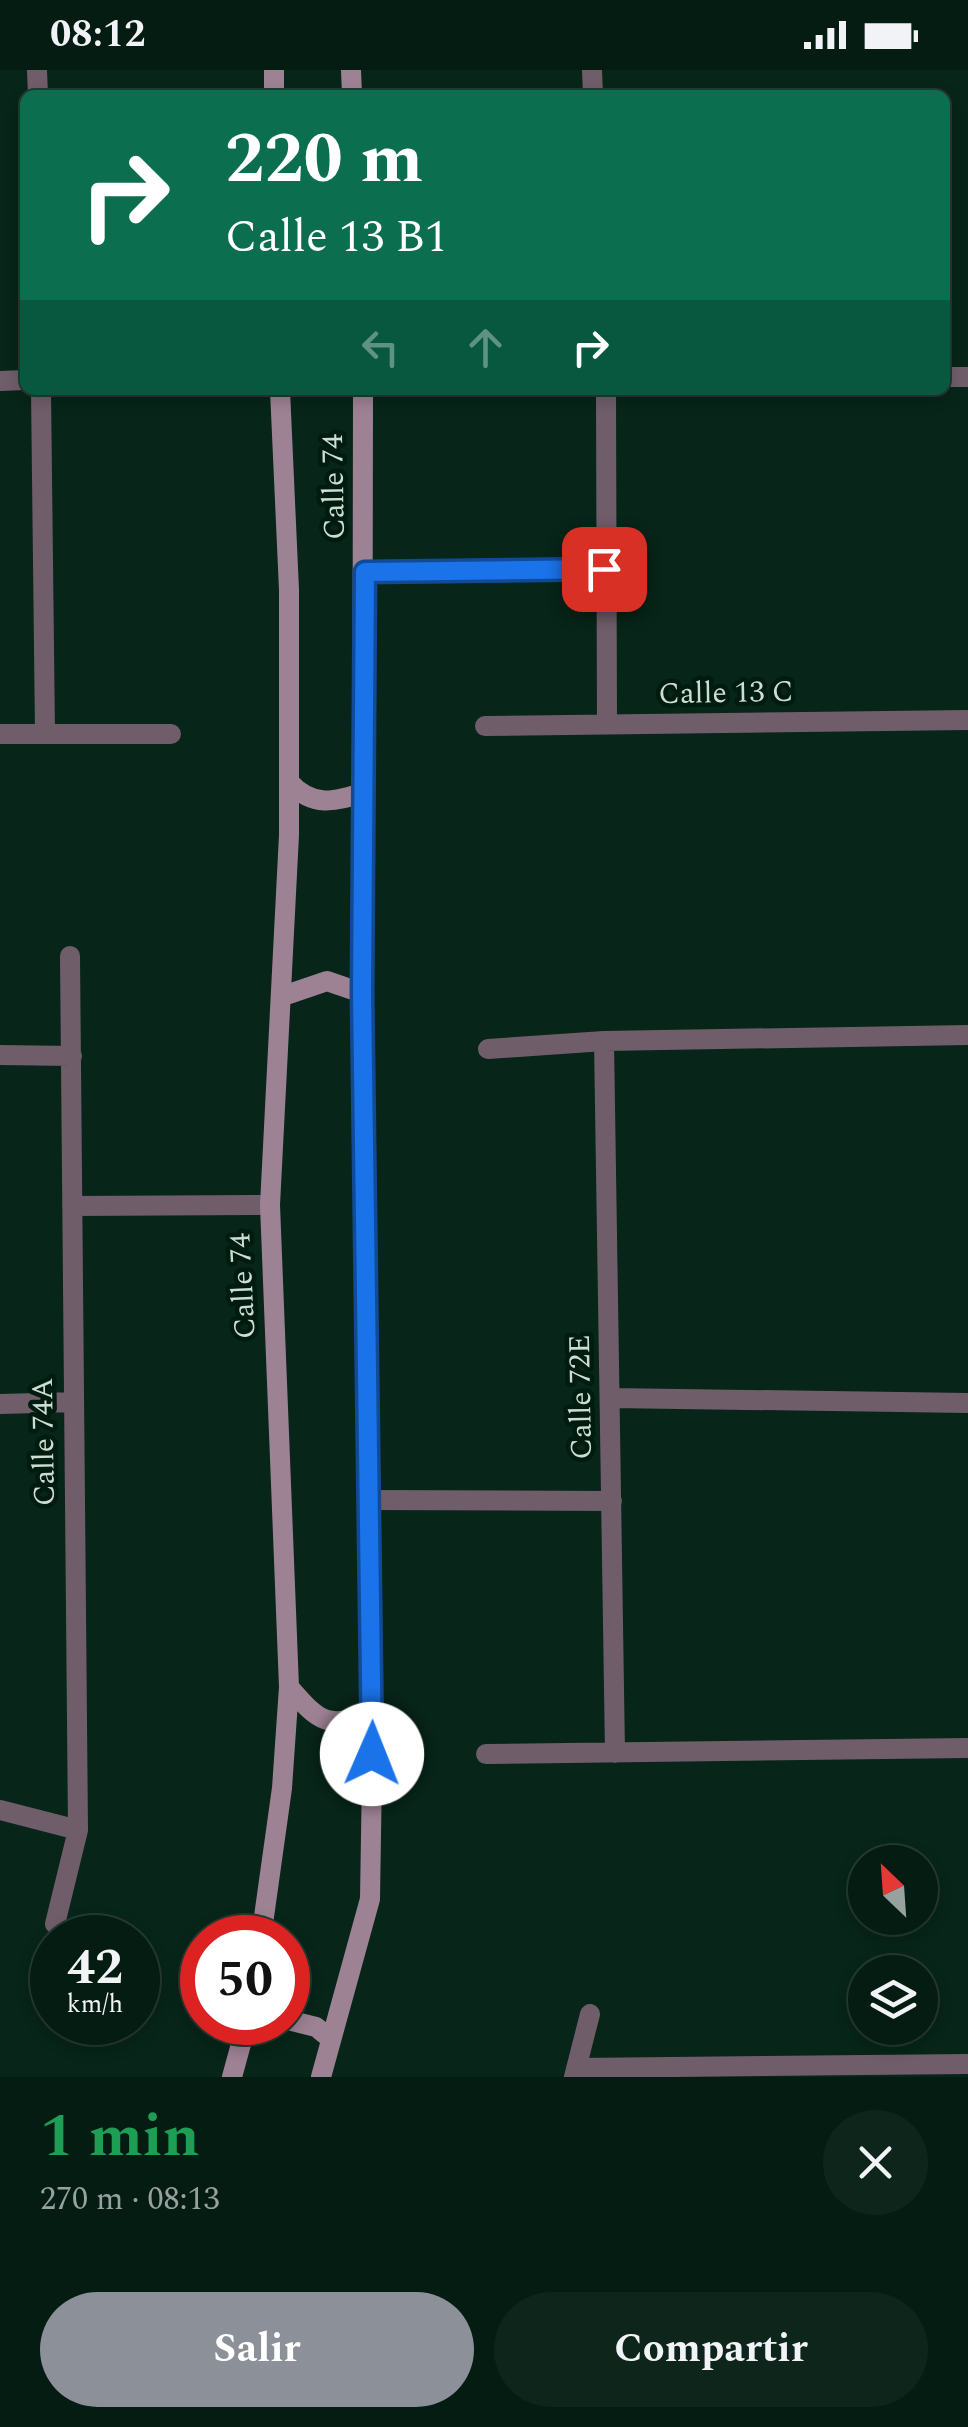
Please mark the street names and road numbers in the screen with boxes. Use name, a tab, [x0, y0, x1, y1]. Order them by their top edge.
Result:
street label: Calle 74	[310, 434, 358, 540]
street label: Calle 13 C	[658, 669, 794, 717]
street label: Calle 74	[217, 1232, 269, 1340]
street label: Calle 72E	[557, 1334, 605, 1460]
street label: Calle 74A	[20, 1377, 68, 1507]

